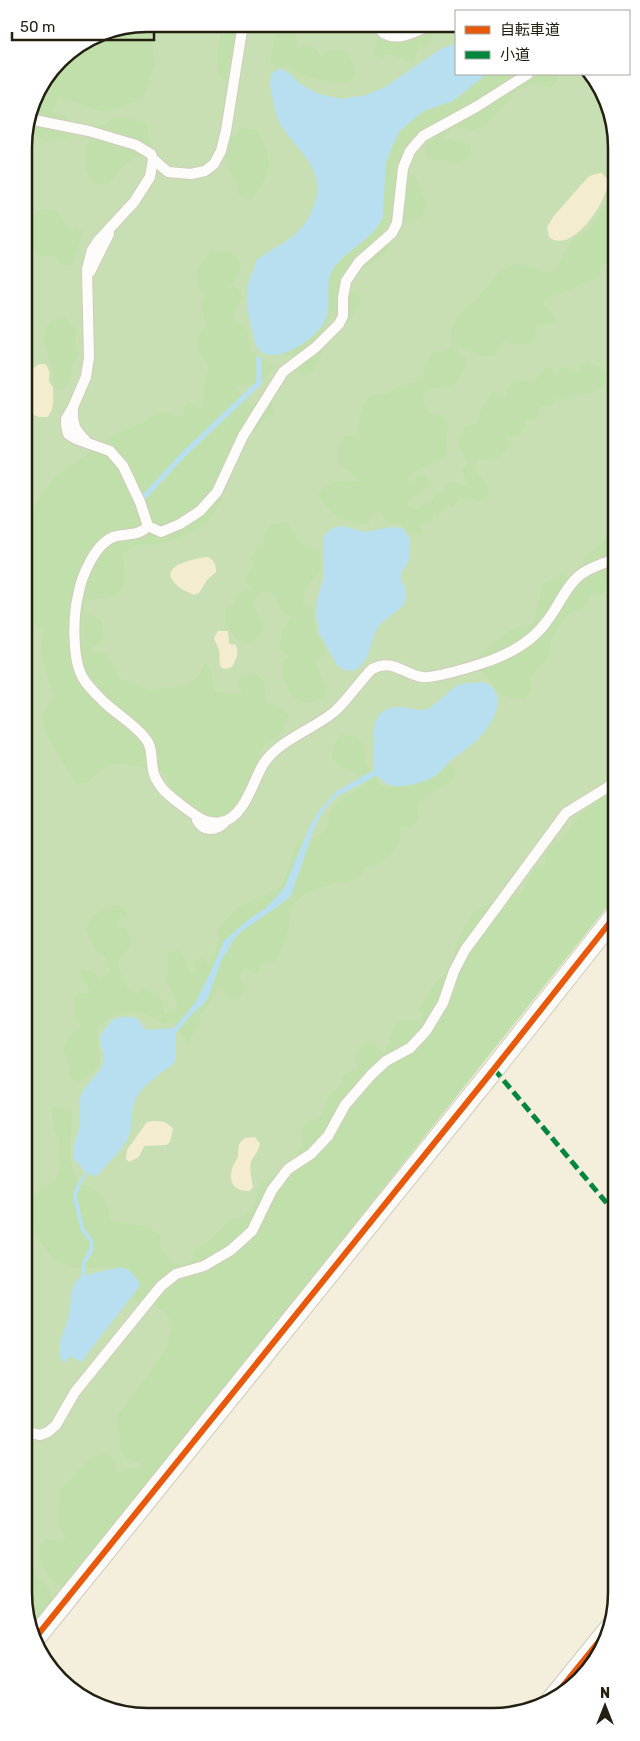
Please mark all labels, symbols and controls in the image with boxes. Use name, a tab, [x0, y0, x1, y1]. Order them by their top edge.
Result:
scale bar	[12, 10, 155, 42]
legend	[455, 10, 630, 75]
text: 50 m	[20, 18, 55, 36]
text: 自転車道	[500, 21, 560, 39]
text: 小道	[500, 46, 530, 64]
north arrow	[580, 1681, 630, 1731]
text: N	[600, 1685, 610, 1702]

